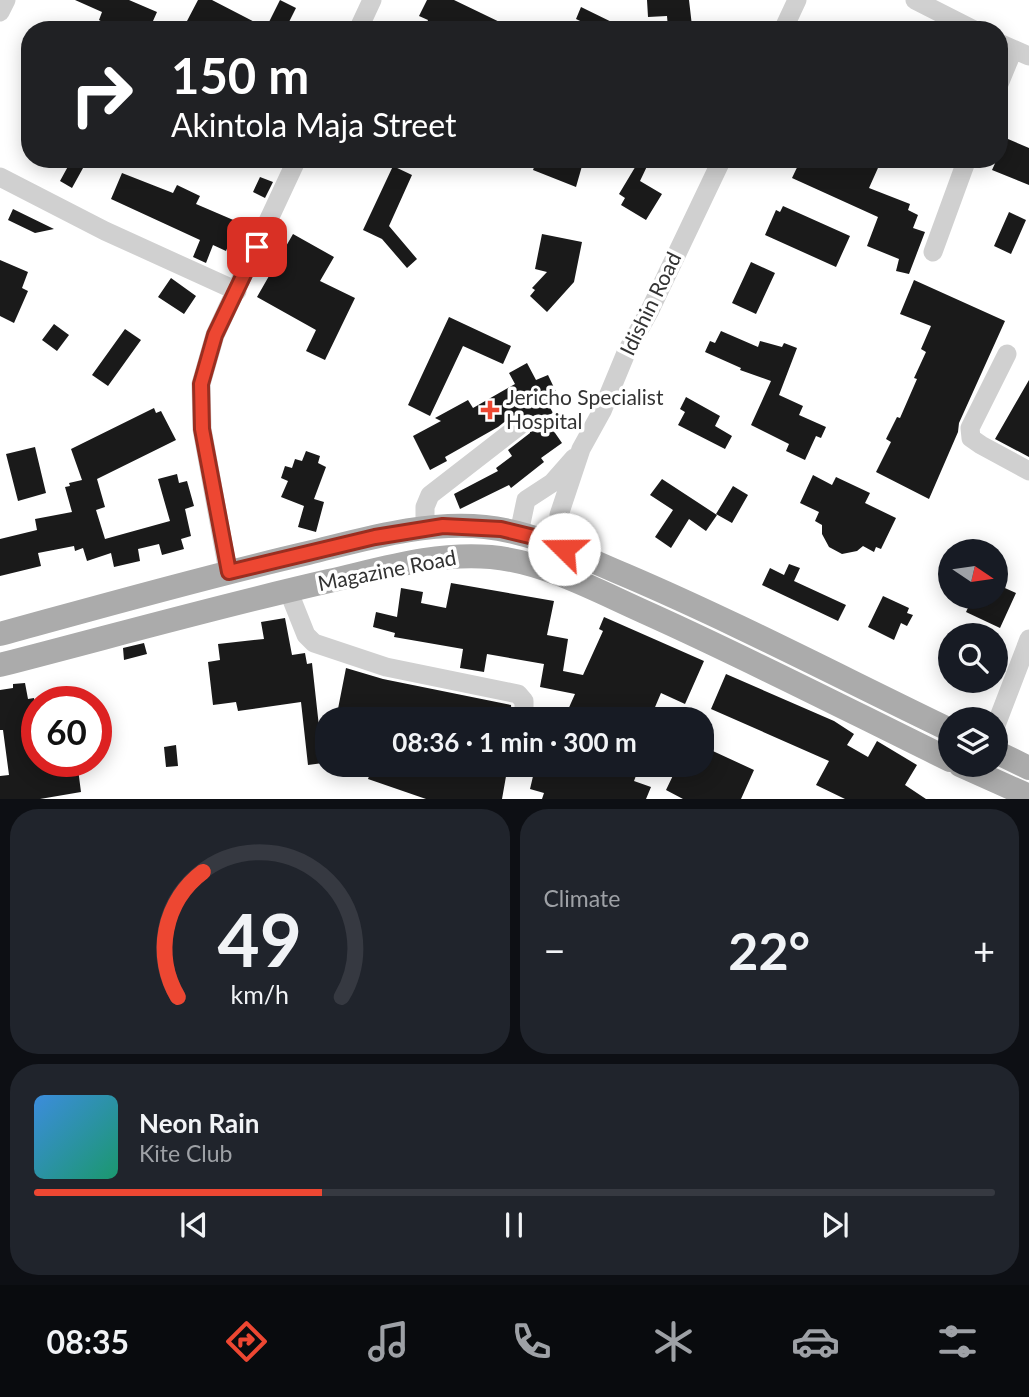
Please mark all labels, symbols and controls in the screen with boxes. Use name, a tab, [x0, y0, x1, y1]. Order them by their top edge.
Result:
text: 150 m	[171, 46, 309, 104]
icon: right	[56, 49, 147, 140]
text: Akintola Maja Street	[171, 105, 457, 144]
pin	[227, 217, 287, 277]
icon: arrive	[238, 228, 276, 266]
street label: Idishin Road	[614, 248, 685, 359]
place label: Jericho Specialist Hospital	[506, 384, 664, 433]
marker: Jericho Specialist Hospital	[480, 400, 500, 420]
position arrow	[527, 512, 601, 586]
north arrow	[938, 539, 1008, 609]
map controls	[938, 539, 1008, 777]
street label: Magazine Road	[315, 544, 458, 595]
button: search	[938, 623, 1008, 693]
speed limit sign: 60	[21, 686, 112, 777]
button: layers	[938, 707, 1008, 777]
text: 08:36 · 1 min · 300 m	[392, 726, 637, 758]
text: Climate	[544, 884, 620, 912]
text: 49	[218, 896, 302, 984]
text: 22°	[728, 919, 810, 981]
text: −	[544, 927, 566, 973]
text: +	[973, 927, 995, 973]
text: km/h	[230, 979, 289, 1009]
text: Neon Rain	[139, 1107, 259, 1139]
text: Kite Club	[139, 1139, 232, 1167]
icon: previous	[175, 1206, 213, 1244]
icon: pause	[495, 1206, 533, 1244]
icon: next	[816, 1206, 854, 1244]
icon: directions	[222, 1317, 271, 1366]
icon: music	[364, 1317, 413, 1366]
icon: phone	[507, 1317, 556, 1366]
icon: climate	[649, 1317, 698, 1366]
icon: car	[791, 1317, 840, 1366]
icon: filters	[933, 1317, 982, 1366]
text: 08:35	[47, 1322, 129, 1361]

